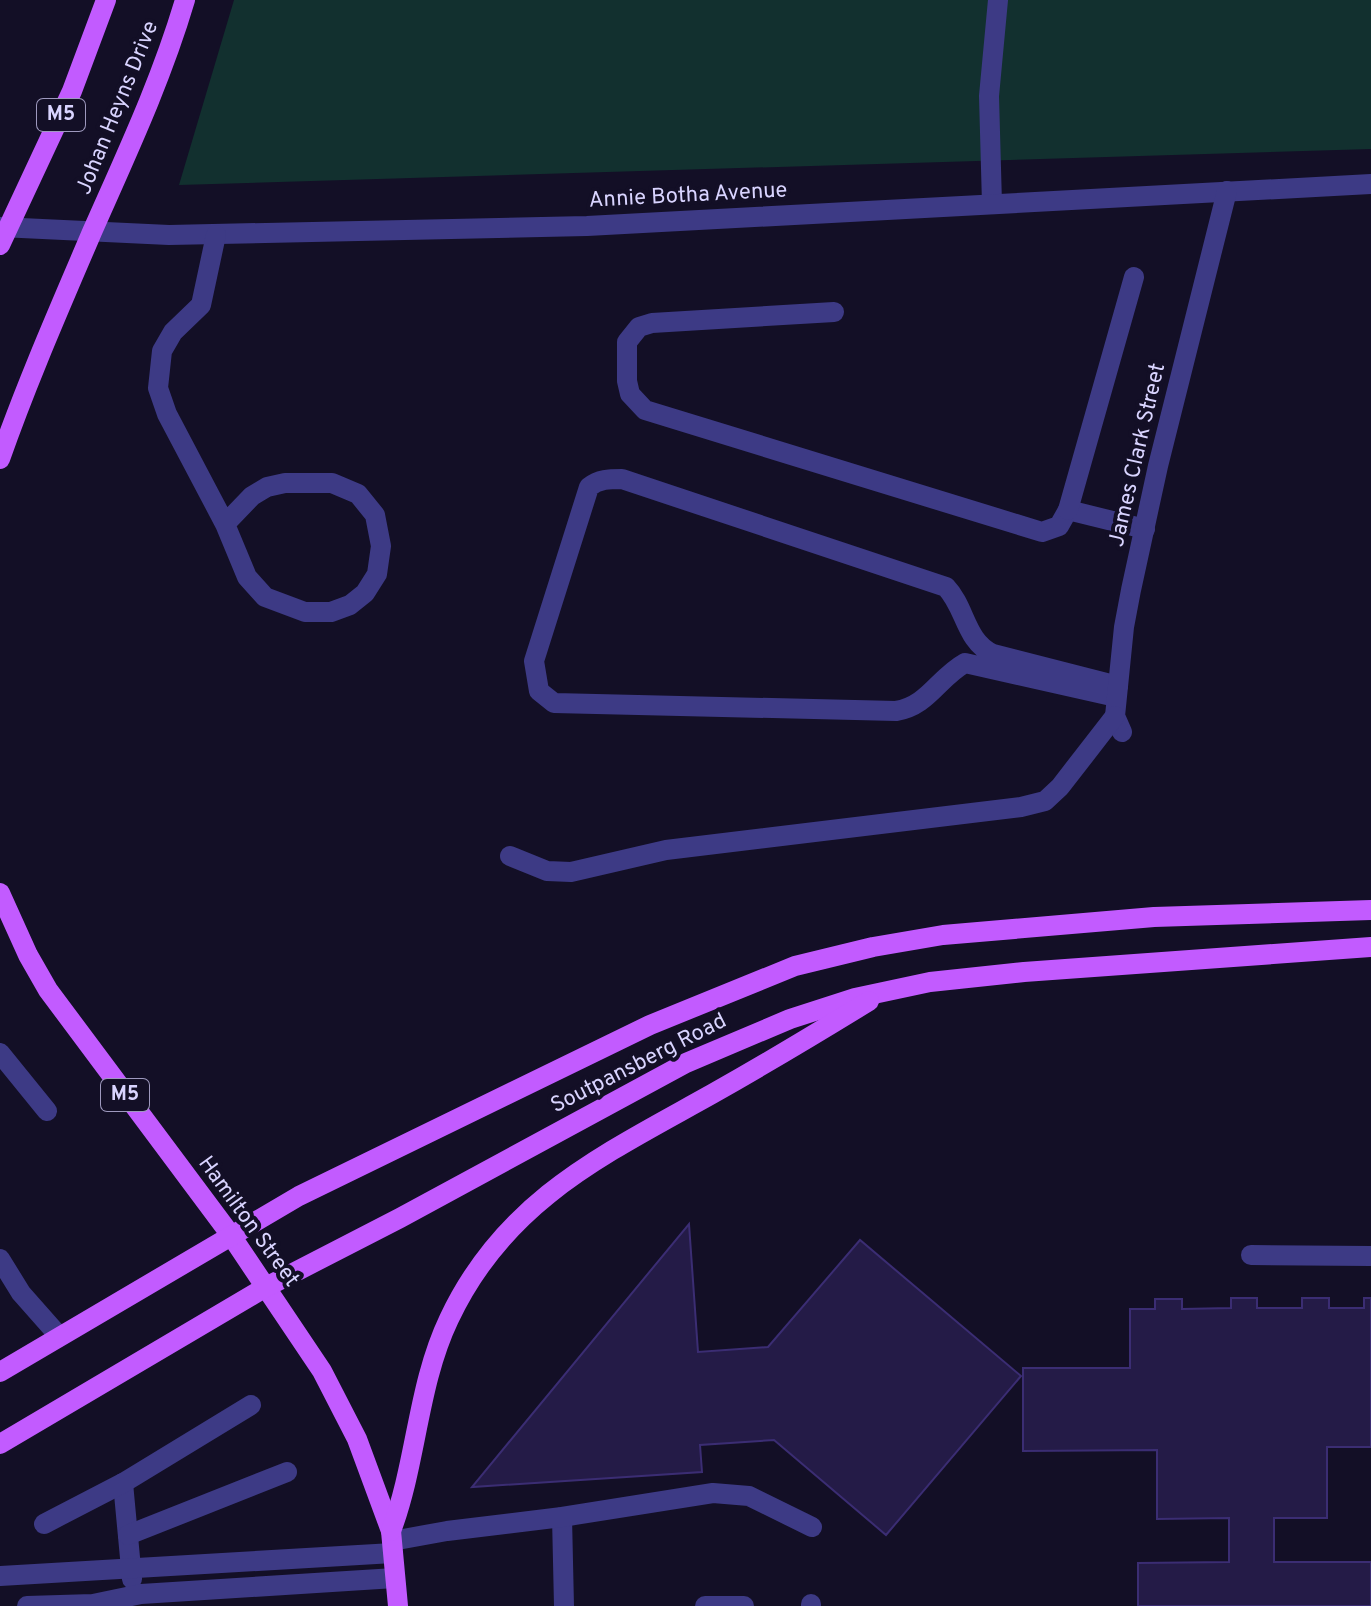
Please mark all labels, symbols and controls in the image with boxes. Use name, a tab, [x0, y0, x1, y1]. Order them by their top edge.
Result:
street label: Johan Heyns Drive	[71, 17, 165, 199]
road number: M5	[37, 99, 85, 131]
street label: Annie Botha Avenue	[588, 177, 788, 215]
street label: James Clark Street	[1104, 361, 1172, 549]
street label: Soutpansberg Road	[547, 1008, 731, 1120]
road number: M5	[101, 1079, 149, 1111]
street label: Hamilton Street	[192, 1151, 304, 1293]

